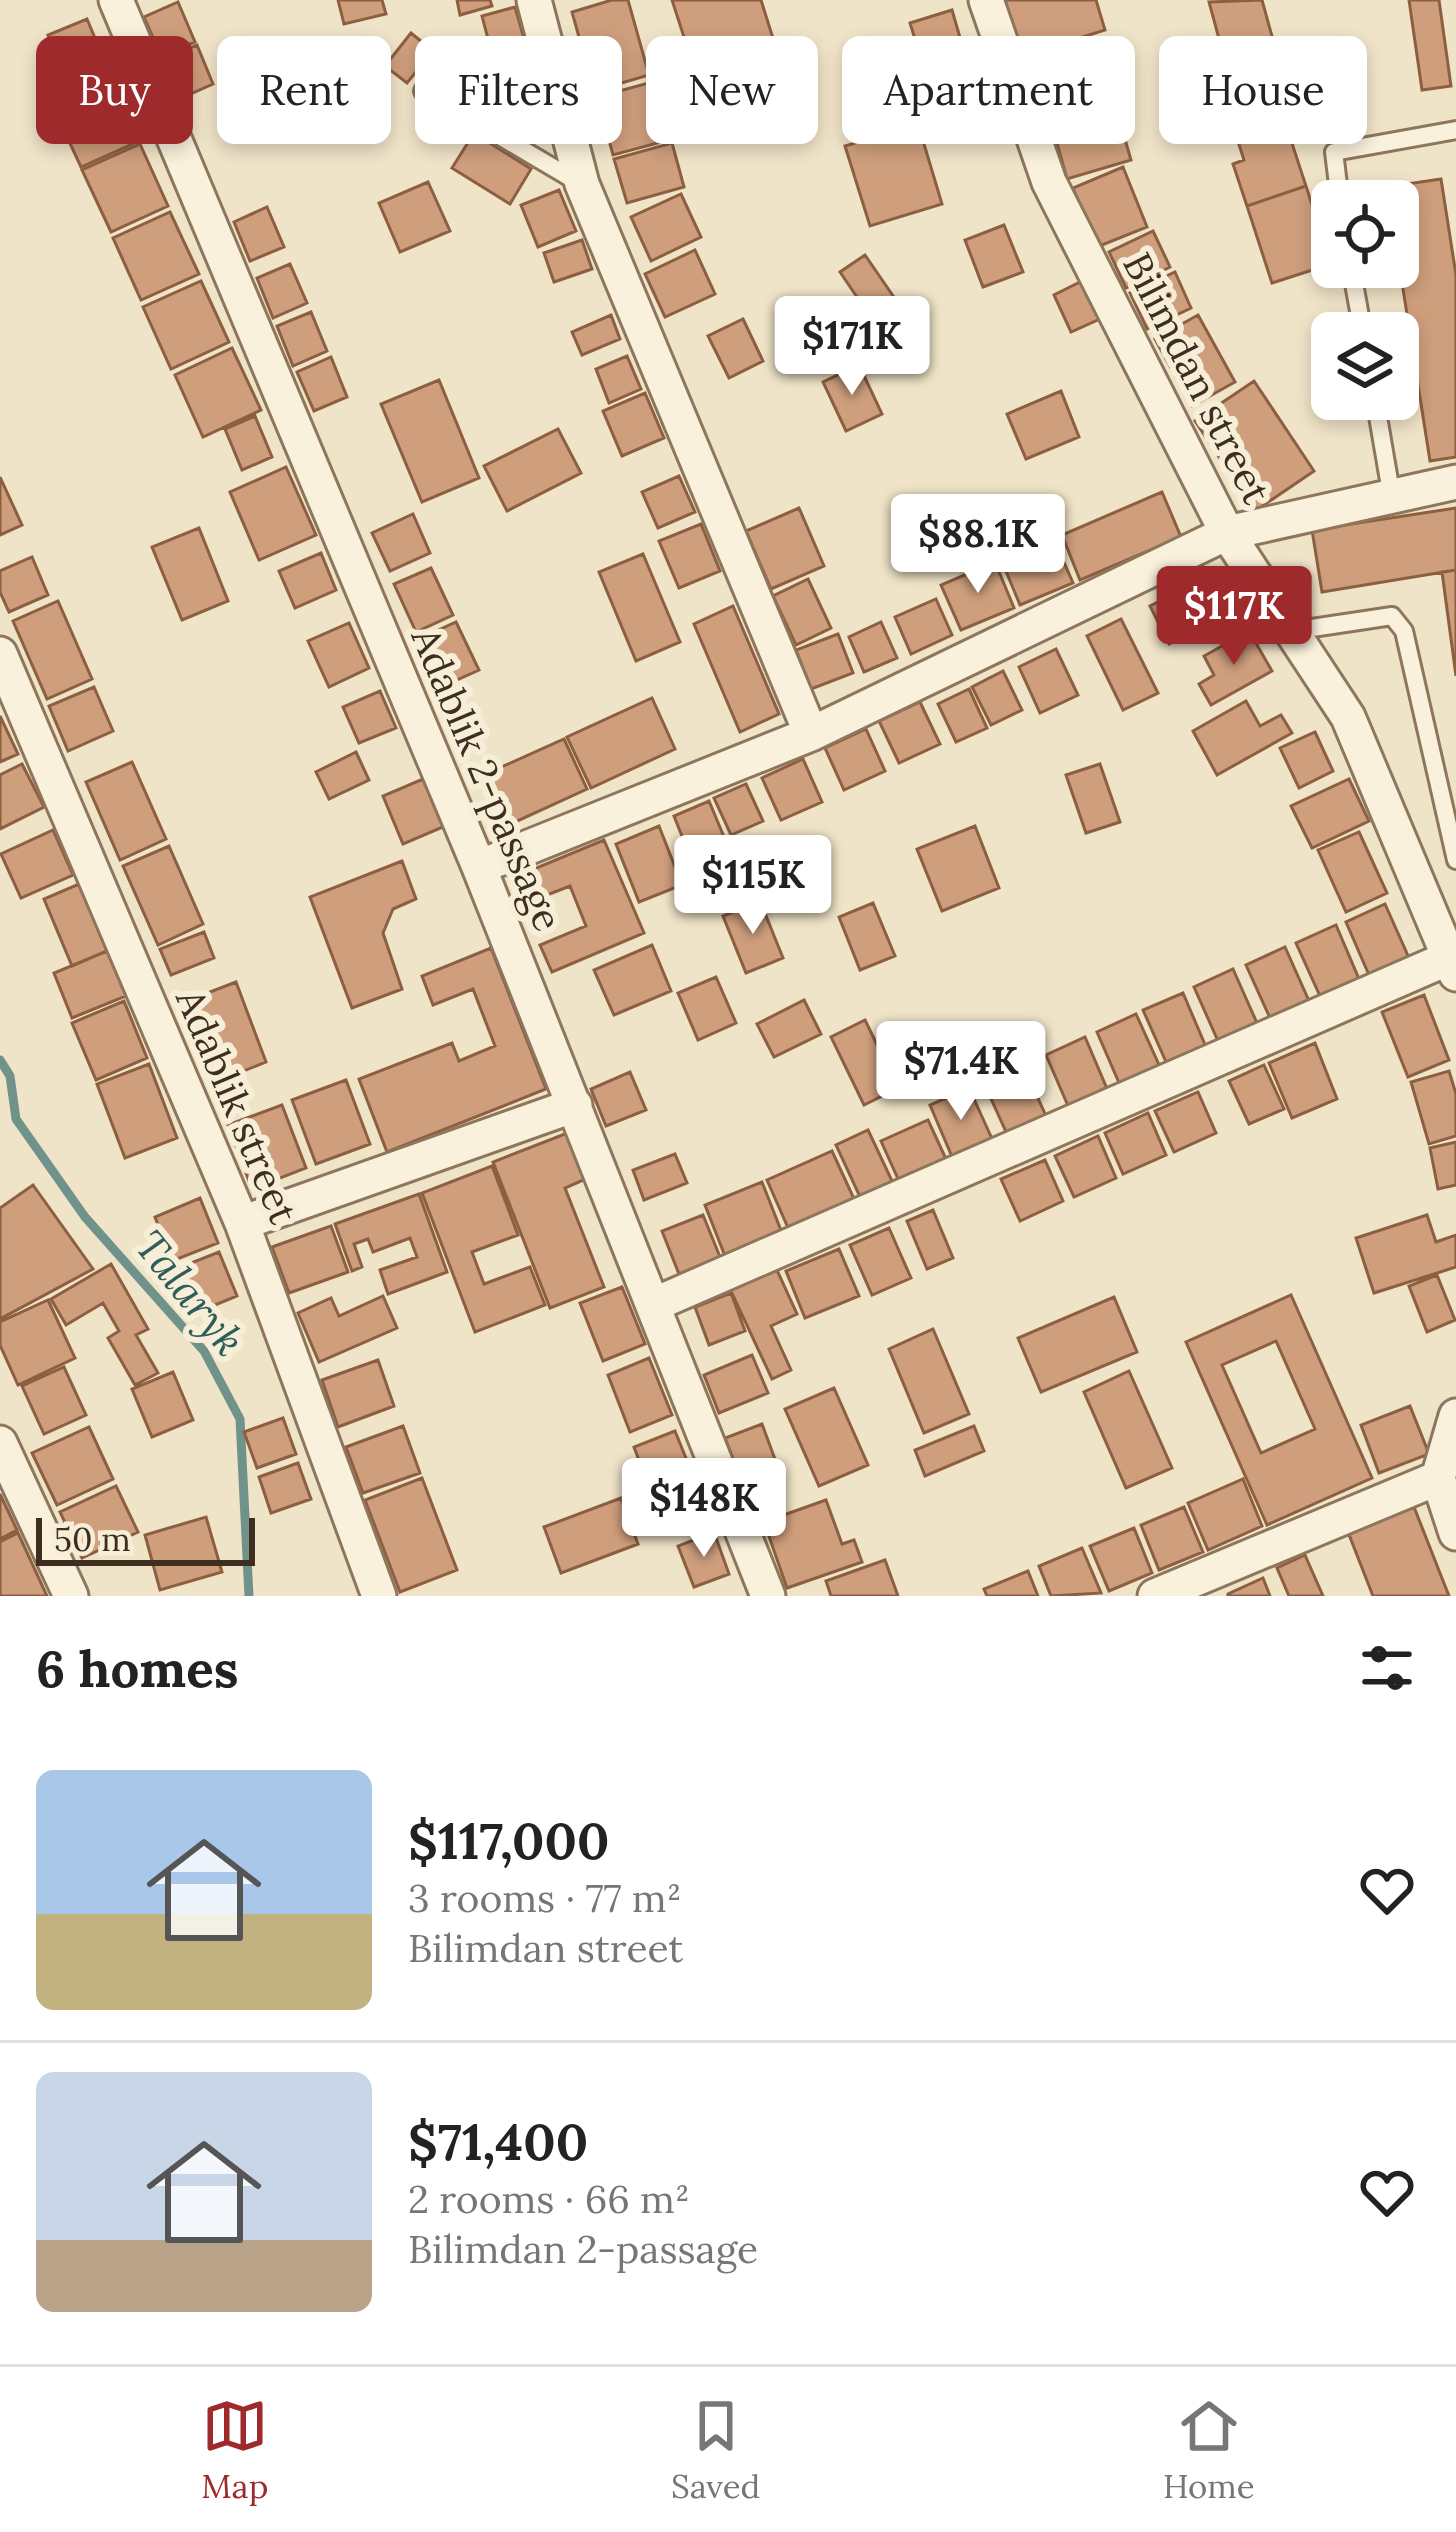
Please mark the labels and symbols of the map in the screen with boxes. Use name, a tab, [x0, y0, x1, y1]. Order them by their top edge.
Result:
street label: Bilimdan street	[1112, 244, 1282, 512]
pin: $171K	[768, 296, 936, 398]
pin: $88.1K	[880, 494, 1076, 596]
pin: $117K	[1150, 566, 1318, 668]
street label: Аdаblik 2-passage	[400, 619, 573, 938]
pin: $115K	[669, 835, 837, 937]
street label: Adablik street	[165, 980, 309, 1231]
pin: $71.4K	[863, 1021, 1059, 1123]
water label: Talaryk	[123, 1220, 257, 1366]
pin: $148K	[620, 1458, 788, 1560]
scale bar	[36, 1512, 255, 1565]

